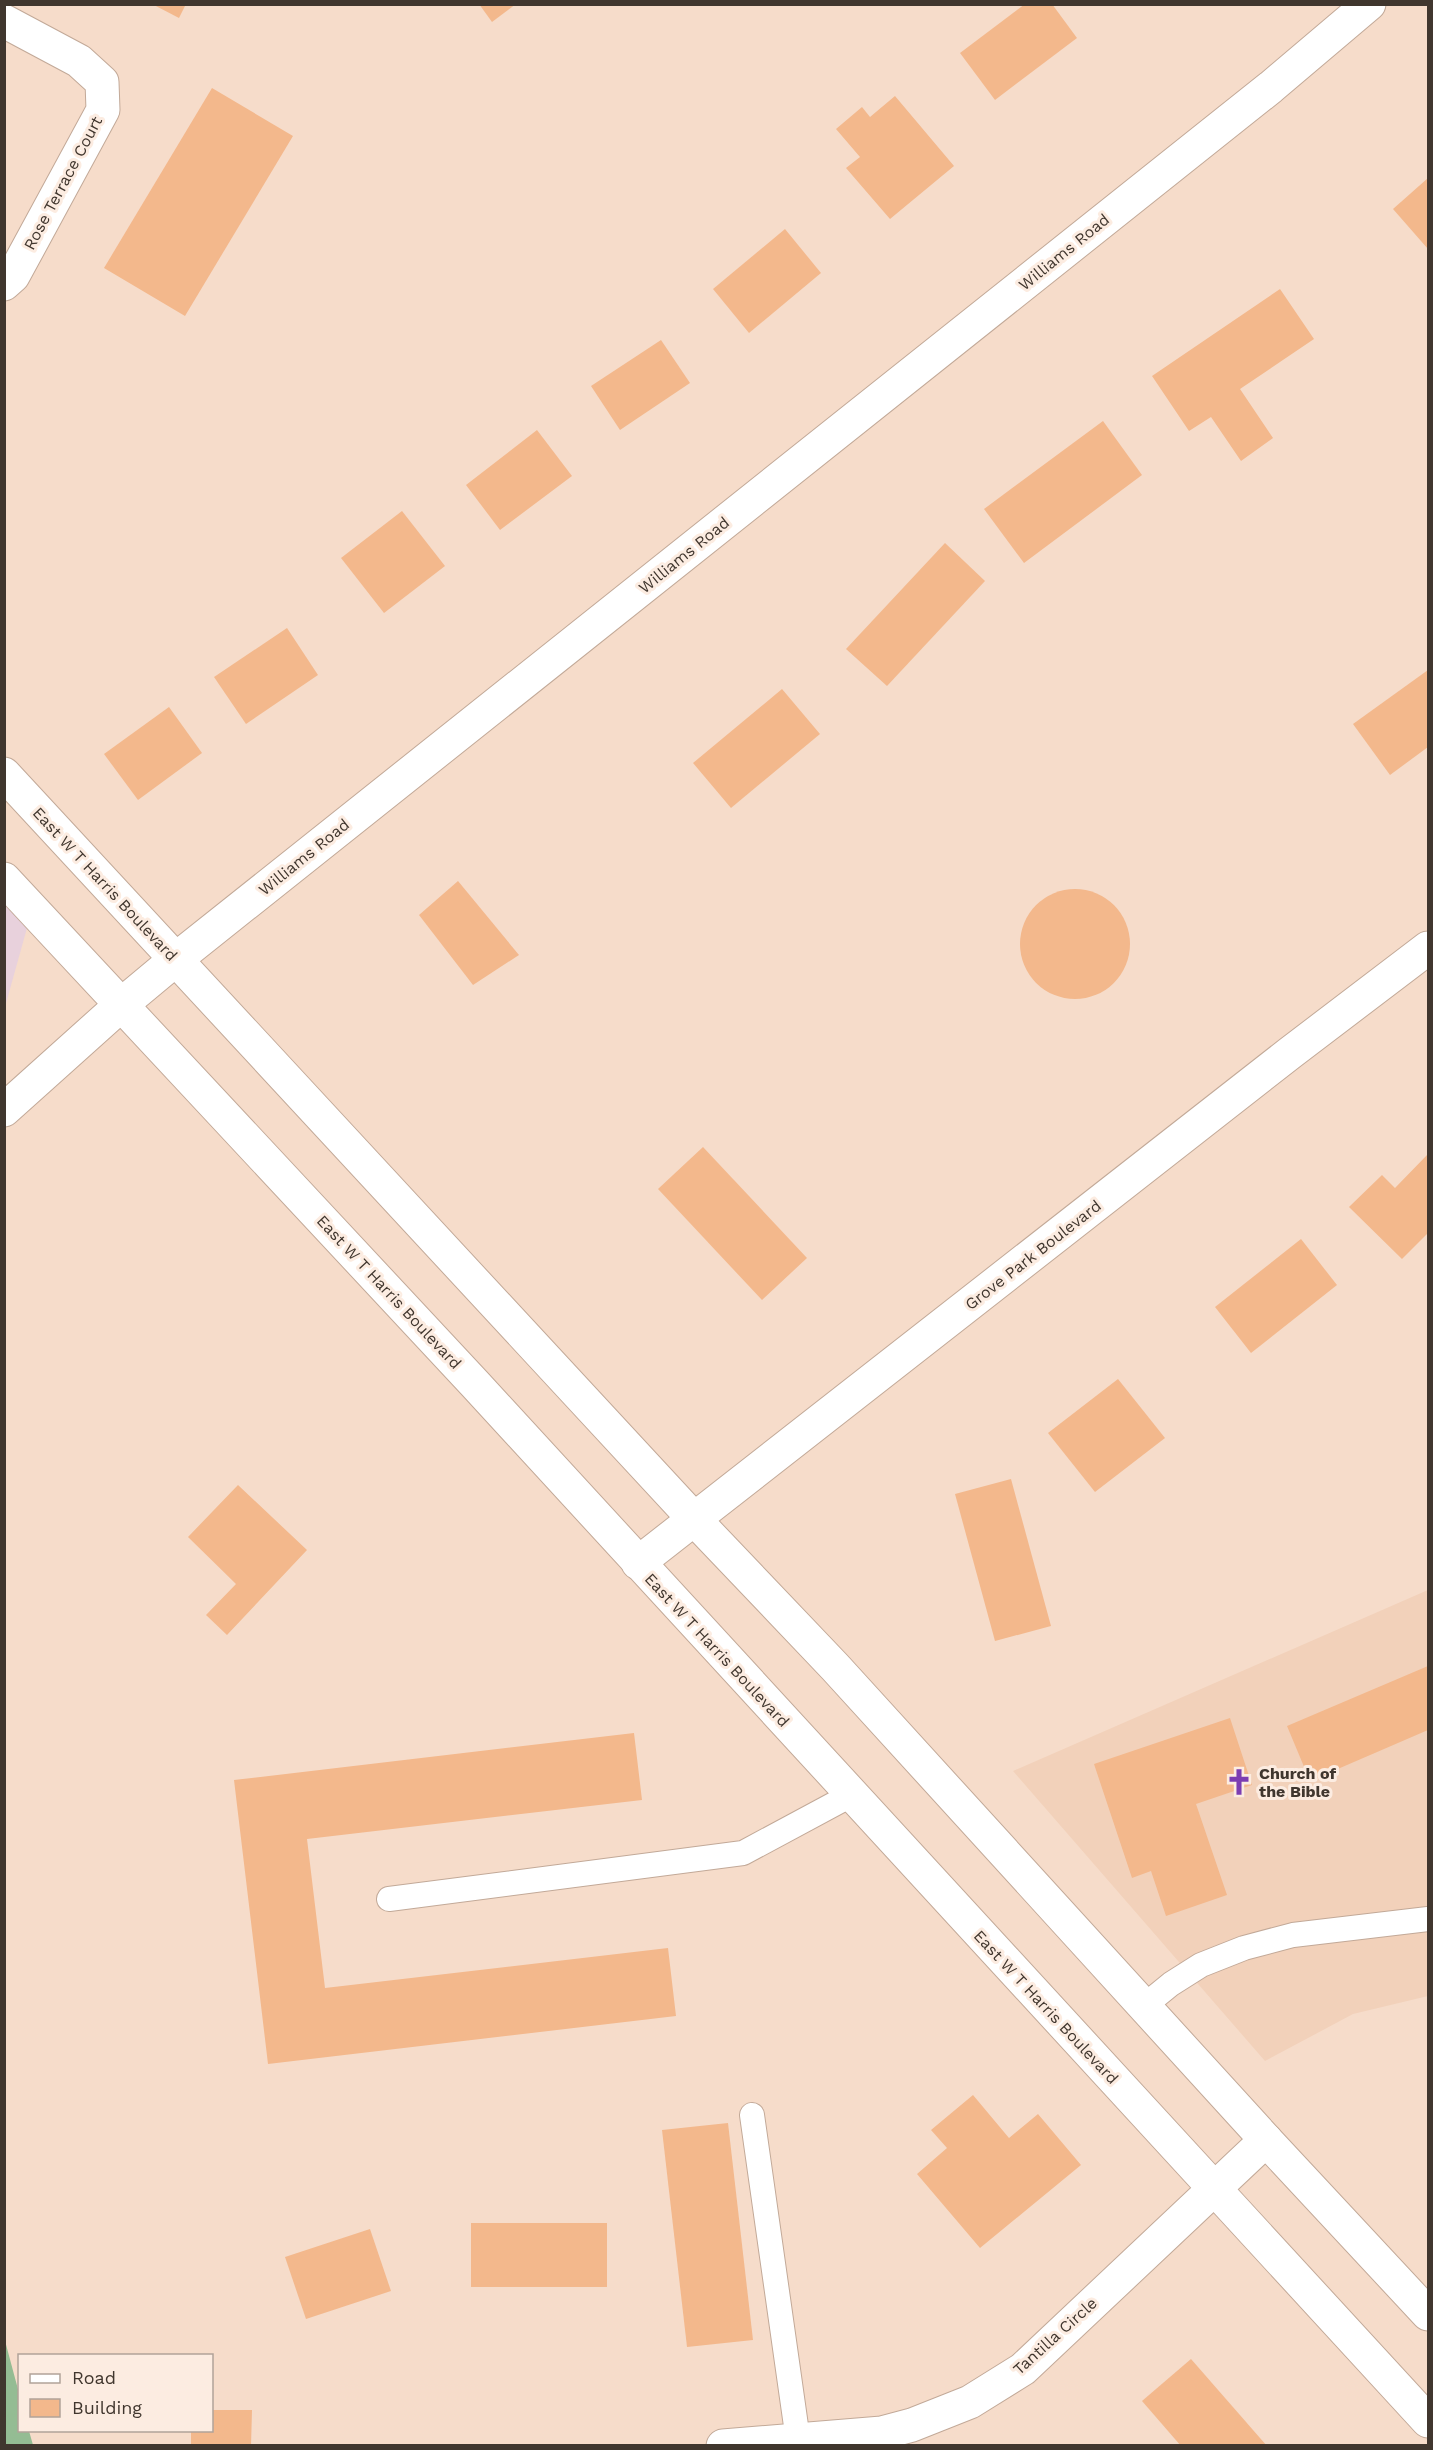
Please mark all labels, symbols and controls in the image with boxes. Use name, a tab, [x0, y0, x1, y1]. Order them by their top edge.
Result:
street label: Rose Terrace Court	[20, 113, 106, 253]
street label: Williams Road	[1015, 210, 1113, 294]
street label: Williams Road	[635, 513, 733, 597]
street label: East W T Harris Boulevard	[29, 803, 181, 965]
street label: Williams Road	[255, 815, 353, 899]
street label: Grove Park Boulevard	[961, 1196, 1105, 1314]
street label: East W T Harris Boulevard	[313, 1211, 465, 1373]
street label: East W T Harris Boulevard	[641, 1569, 793, 1731]
place label: Church of the Bible	[1259, 1764, 1337, 1801]
church icon: Church of the Bible	[1224, 1767, 1254, 1797]
street label: East W T Harris Boulevard	[970, 1926, 1122, 2088]
street label: Tantilla Circle	[1009, 2293, 1101, 2379]
legend	[18, 2354, 213, 2432]
text: Road	[72, 2367, 116, 2388]
text: Building	[72, 2397, 142, 2418]

